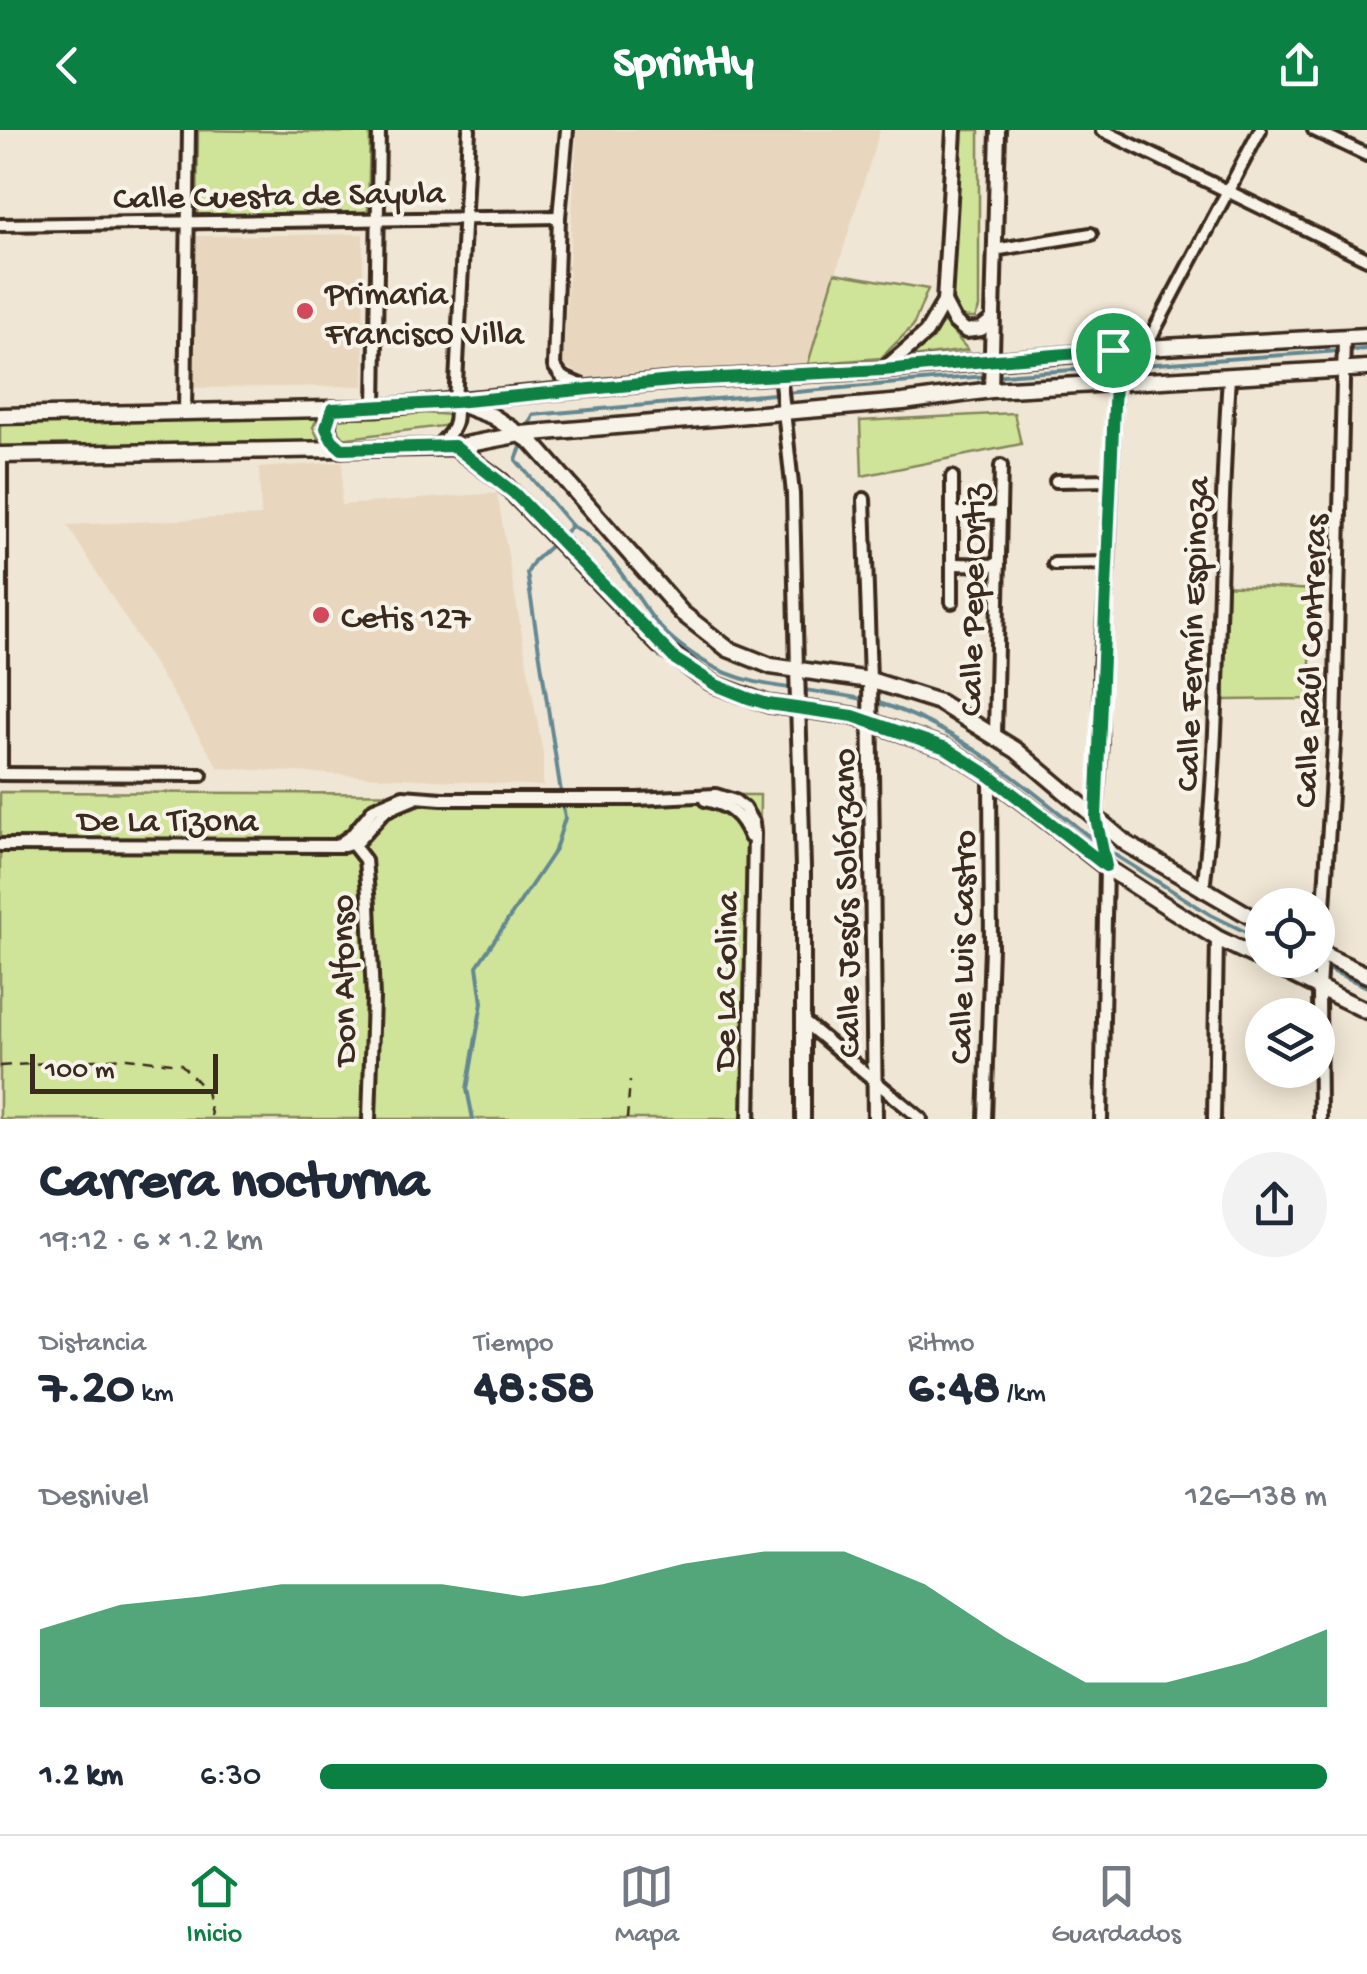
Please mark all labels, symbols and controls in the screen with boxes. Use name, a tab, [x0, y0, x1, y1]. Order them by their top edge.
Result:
icon: back	[40, 38, 95, 93]
icon: share	[1272, 38, 1327, 93]
text: Sprintly	[613, 39, 754, 92]
street label: Calle Cuesta de Sayula	[113, 175, 447, 222]
place label: Primaria Francisco Villa	[324, 276, 526, 357]
marker: Primaria Francisco Villa	[294, 300, 316, 322]
pin	[1071, 308, 1156, 393]
icon: arrive	[1086, 323, 1141, 378]
street label: Calle Fermín Espinoza	[1170, 474, 1222, 792]
street label: Calle Pepe Ortiz	[953, 482, 998, 716]
street label: Calle Raúl Contreras	[1288, 513, 1339, 809]
place label: Cetis 127	[341, 600, 471, 641]
marker: Cetis 127	[310, 604, 332, 626]
street label: Calle Jesús Solórzano	[826, 748, 873, 1058]
street label: De La Tizona	[76, 803, 260, 844]
street label: Calle Luis Castro	[943, 830, 988, 1065]
map controls	[1245, 888, 1335, 1088]
button: locate	[1245, 888, 1335, 978]
street label: De La Colina	[706, 890, 751, 1073]
street label: Don Alfonso	[325, 894, 369, 1068]
button: layers	[1245, 998, 1335, 1088]
scale bar	[30, 1049, 218, 1094]
text: 100 m	[45, 1055, 115, 1088]
button: share	[1222, 1152, 1327, 1257]
text: Carrera nocturna	[40, 1153, 428, 1217]
text: 19:12 · 6 × 1.2 km	[40, 1223, 263, 1261]
text: Distancia	[40, 1328, 146, 1361]
text: Tiempo	[474, 1328, 554, 1361]
text: Ritmo	[908, 1328, 975, 1361]
text: 7.20	[40, 1361, 135, 1420]
text: 48:58	[474, 1361, 594, 1420]
text: 6:48	[908, 1361, 1000, 1420]
text: km	[135, 1378, 174, 1411]
text: /km	[1000, 1378, 1046, 1411]
text: Desnivel	[40, 1479, 149, 1517]
text: 126–138 m	[1185, 1479, 1327, 1517]
text: 1.2 km	[40, 1758, 123, 1796]
text: 6:30	[200, 1758, 261, 1796]
tab: Inicio	[186, 1859, 242, 1952]
tab: Mapa	[615, 1859, 679, 1952]
tab: Guardados	[1051, 1859, 1181, 1952]

